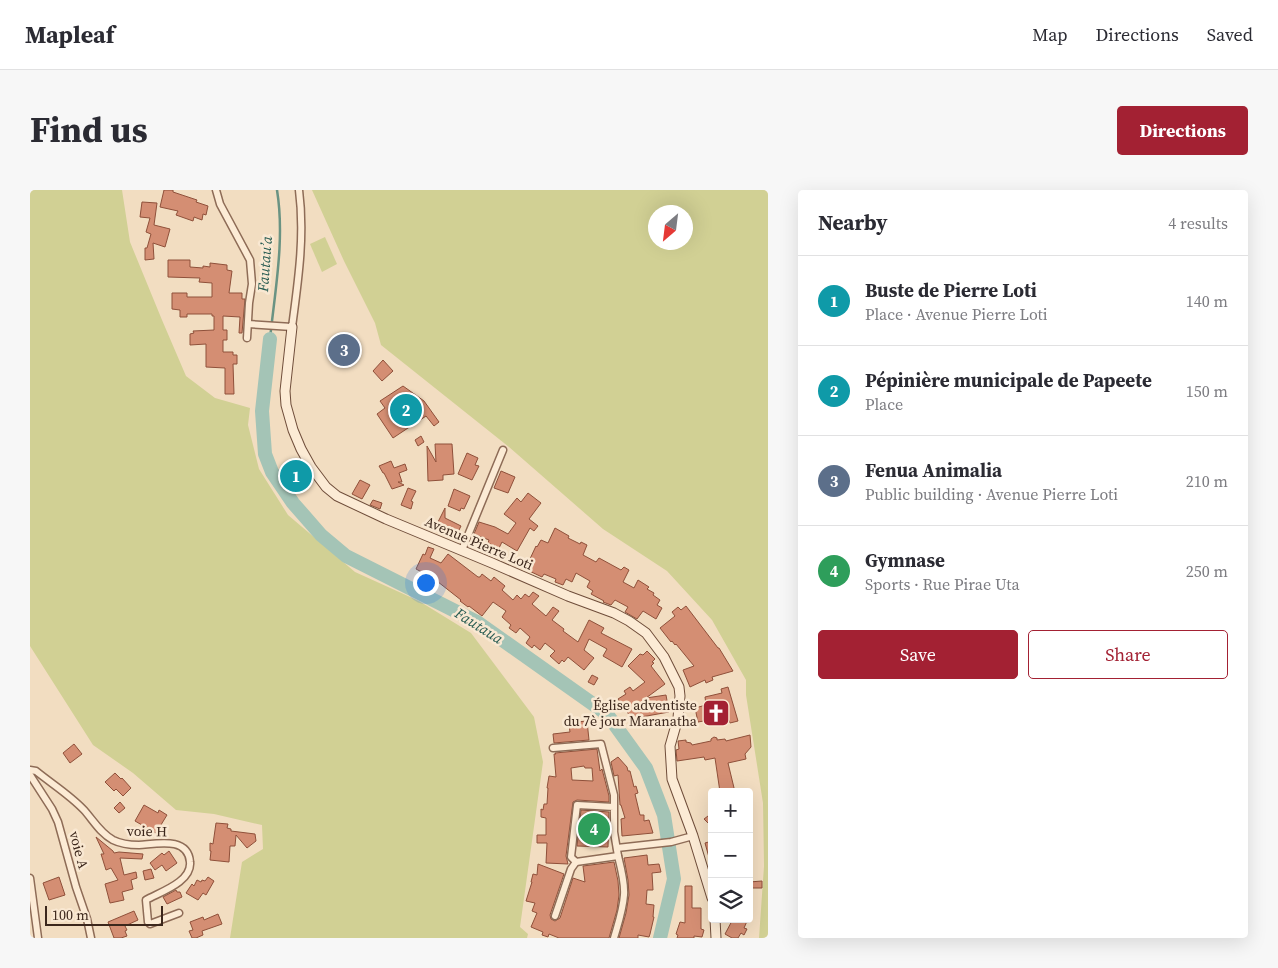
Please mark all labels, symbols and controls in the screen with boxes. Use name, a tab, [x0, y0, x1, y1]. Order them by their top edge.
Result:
text: Mapleaf	[25, 18, 115, 51]
text: Map	[1032, 22, 1068, 47]
text: Directions	[1096, 22, 1179, 47]
text: Saved	[1207, 22, 1253, 47]
text: Find us	[30, 106, 148, 154]
button: Directions	[1117, 106, 1248, 155]
north arrow	[648, 205, 693, 250]
text: Nearby	[818, 208, 888, 237]
text: 4 results	[1168, 212, 1228, 234]
water label: Fautau’a	[252, 235, 277, 294]
text: Buste de Pierre Loti	[865, 277, 1037, 303]
text: 1	[830, 290, 838, 312]
text: 140 m	[1186, 290, 1228, 312]
text: Place · Avenue Pierre Loti	[865, 303, 1048, 325]
pin: 3	[328, 331, 360, 369]
text: Pépinière municipale de Papeete	[865, 367, 1152, 393]
text: 2	[830, 380, 838, 402]
text: 150 m	[1186, 380, 1228, 402]
pin: 2	[390, 391, 422, 429]
text: Place	[865, 393, 903, 415]
pin: 1	[280, 457, 312, 495]
text: Fenua Animalia	[865, 457, 1002, 483]
text: 3	[830, 470, 838, 492]
text: 210 m	[1186, 470, 1228, 492]
text: Public building · Avenue Pierre Loti	[865, 483, 1118, 505]
street label: Avenue Pierre Loti	[422, 511, 536, 575]
text: Gymnase	[865, 547, 945, 573]
text: 4	[830, 560, 838, 582]
text: 250 m	[1186, 560, 1228, 582]
your location	[413, 570, 439, 596]
text: Sports · Rue Pirae Uta	[865, 573, 1020, 595]
water label: Fautaua	[450, 602, 508, 649]
button: Save	[818, 630, 1018, 679]
button: Share	[1028, 630, 1228, 679]
place label: Église adventiste du 7è jour Maranatha	[564, 695, 698, 731]
church icon: Église adventiste du 7è jour Maranatha	[701, 698, 731, 728]
map controls	[708, 788, 753, 923]
button: +	[708, 788, 753, 833]
pin: 4	[578, 810, 610, 848]
street label: voie H	[127, 821, 167, 841]
street label: voie A	[64, 829, 94, 872]
button: −	[708, 833, 753, 878]
button: layers	[708, 878, 753, 923]
scale bar	[45, 903, 162, 926]
text: 100 m	[52, 905, 89, 925]

